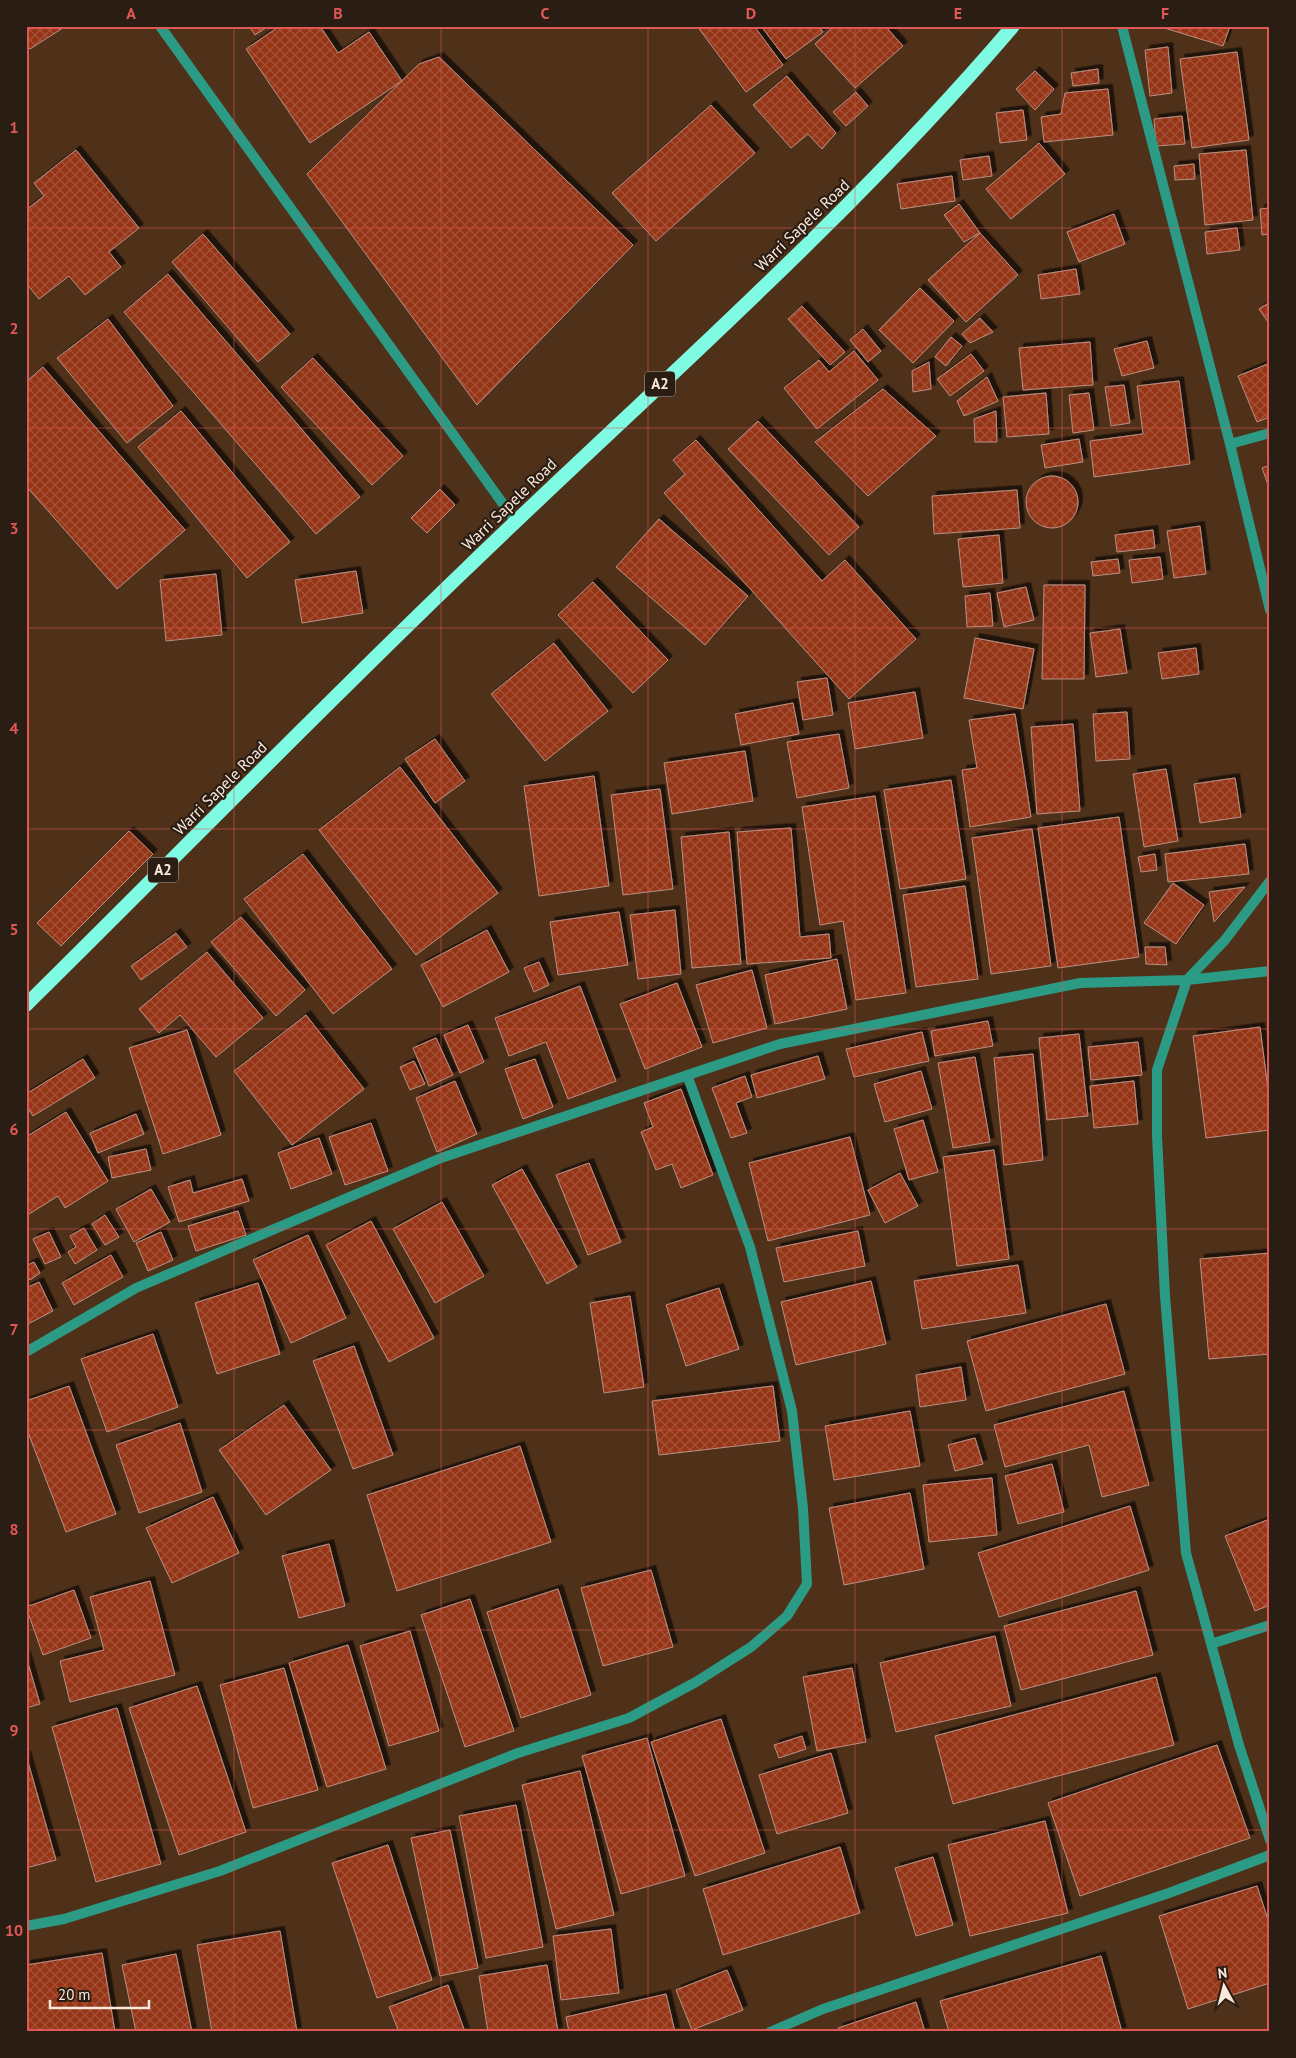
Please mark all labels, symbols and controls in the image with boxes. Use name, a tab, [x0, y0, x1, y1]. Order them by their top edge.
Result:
text: A	[126, 3, 136, 23]
text: B	[333, 3, 343, 23]
text: C	[541, 3, 550, 23]
text: D	[746, 3, 756, 23]
text: E	[954, 3, 962, 23]
text: F	[1161, 3, 1169, 23]
text: 1	[9, 117, 19, 137]
street label: Warri Sapele Road	[750, 175, 854, 275]
text: 2	[9, 318, 19, 338]
road number: A2	[645, 372, 675, 396]
street label: Warri Sapele Road	[457, 454, 561, 554]
text: 3	[9, 518, 19, 538]
text: 4	[9, 718, 19, 738]
street label: Warri Sapele Road	[169, 737, 271, 839]
road number: A2	[148, 858, 178, 882]
text: 5	[9, 919, 19, 939]
text: 6	[9, 1119, 19, 1139]
text: 7	[9, 1319, 19, 1339]
text: 8	[9, 1519, 19, 1539]
text: 9	[9, 1720, 19, 1740]
text: 10	[5, 1920, 23, 1940]
north arrow	[1198, 1960, 1248, 2010]
text: N	[1217, 1964, 1228, 1983]
scale bar	[50, 1978, 149, 2010]
text: 20 m	[58, 1985, 91, 2004]

